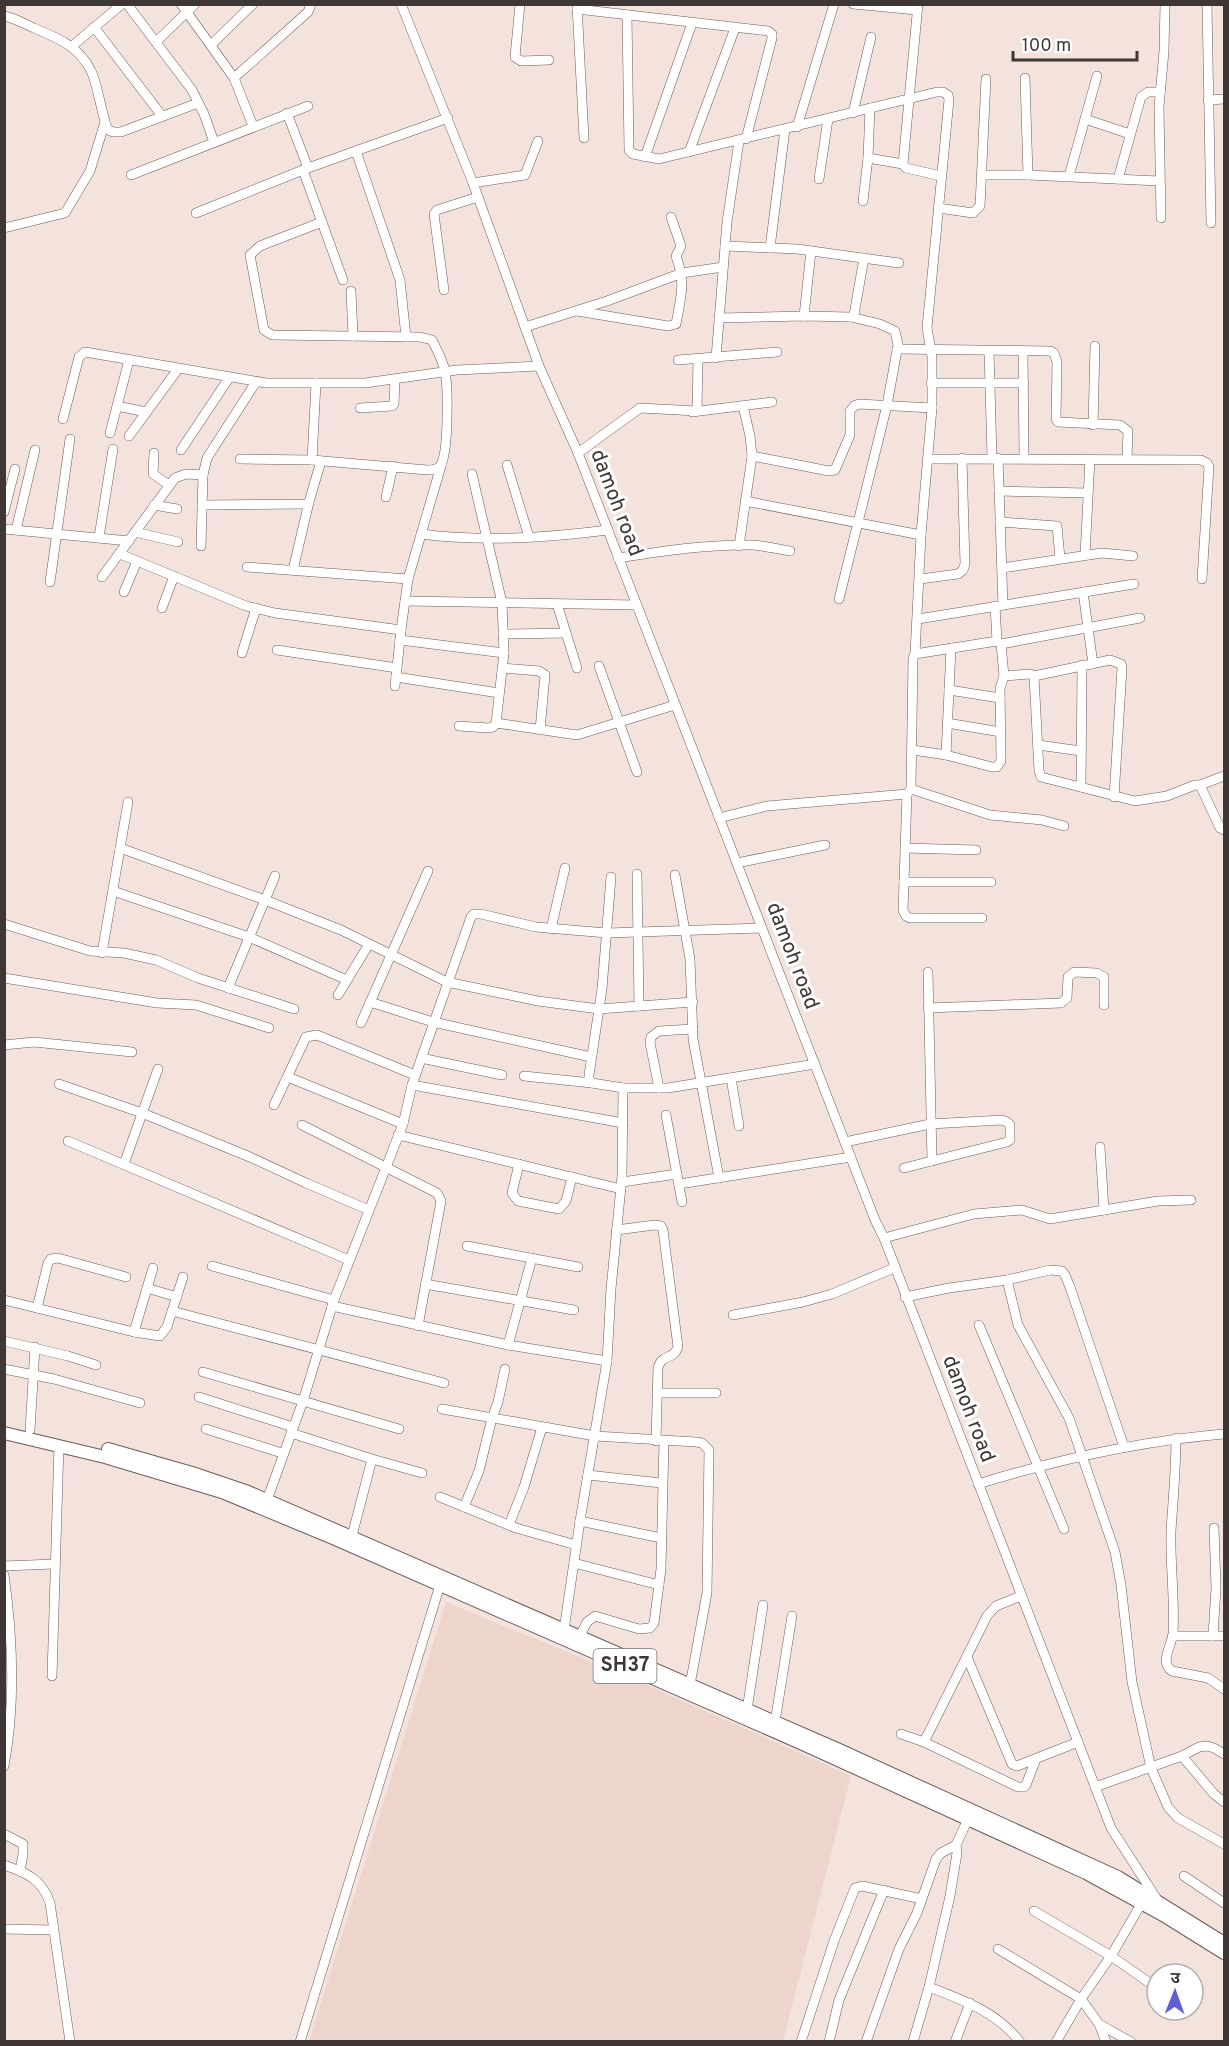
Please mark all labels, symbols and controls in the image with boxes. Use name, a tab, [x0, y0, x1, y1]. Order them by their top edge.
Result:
scale bar	[1013, 24, 1138, 62]
text: 100 m	[1022, 35, 1071, 58]
street label: damoh road	[583, 446, 649, 560]
street label: damoh road	[759, 899, 825, 1013]
street label: damoh road	[935, 1352, 1001, 1466]
road number: SH37	[594, 1649, 656, 1683]
north arrow	[1145, 1962, 1205, 2022]
text: उ	[1170, 1969, 1181, 1989]

